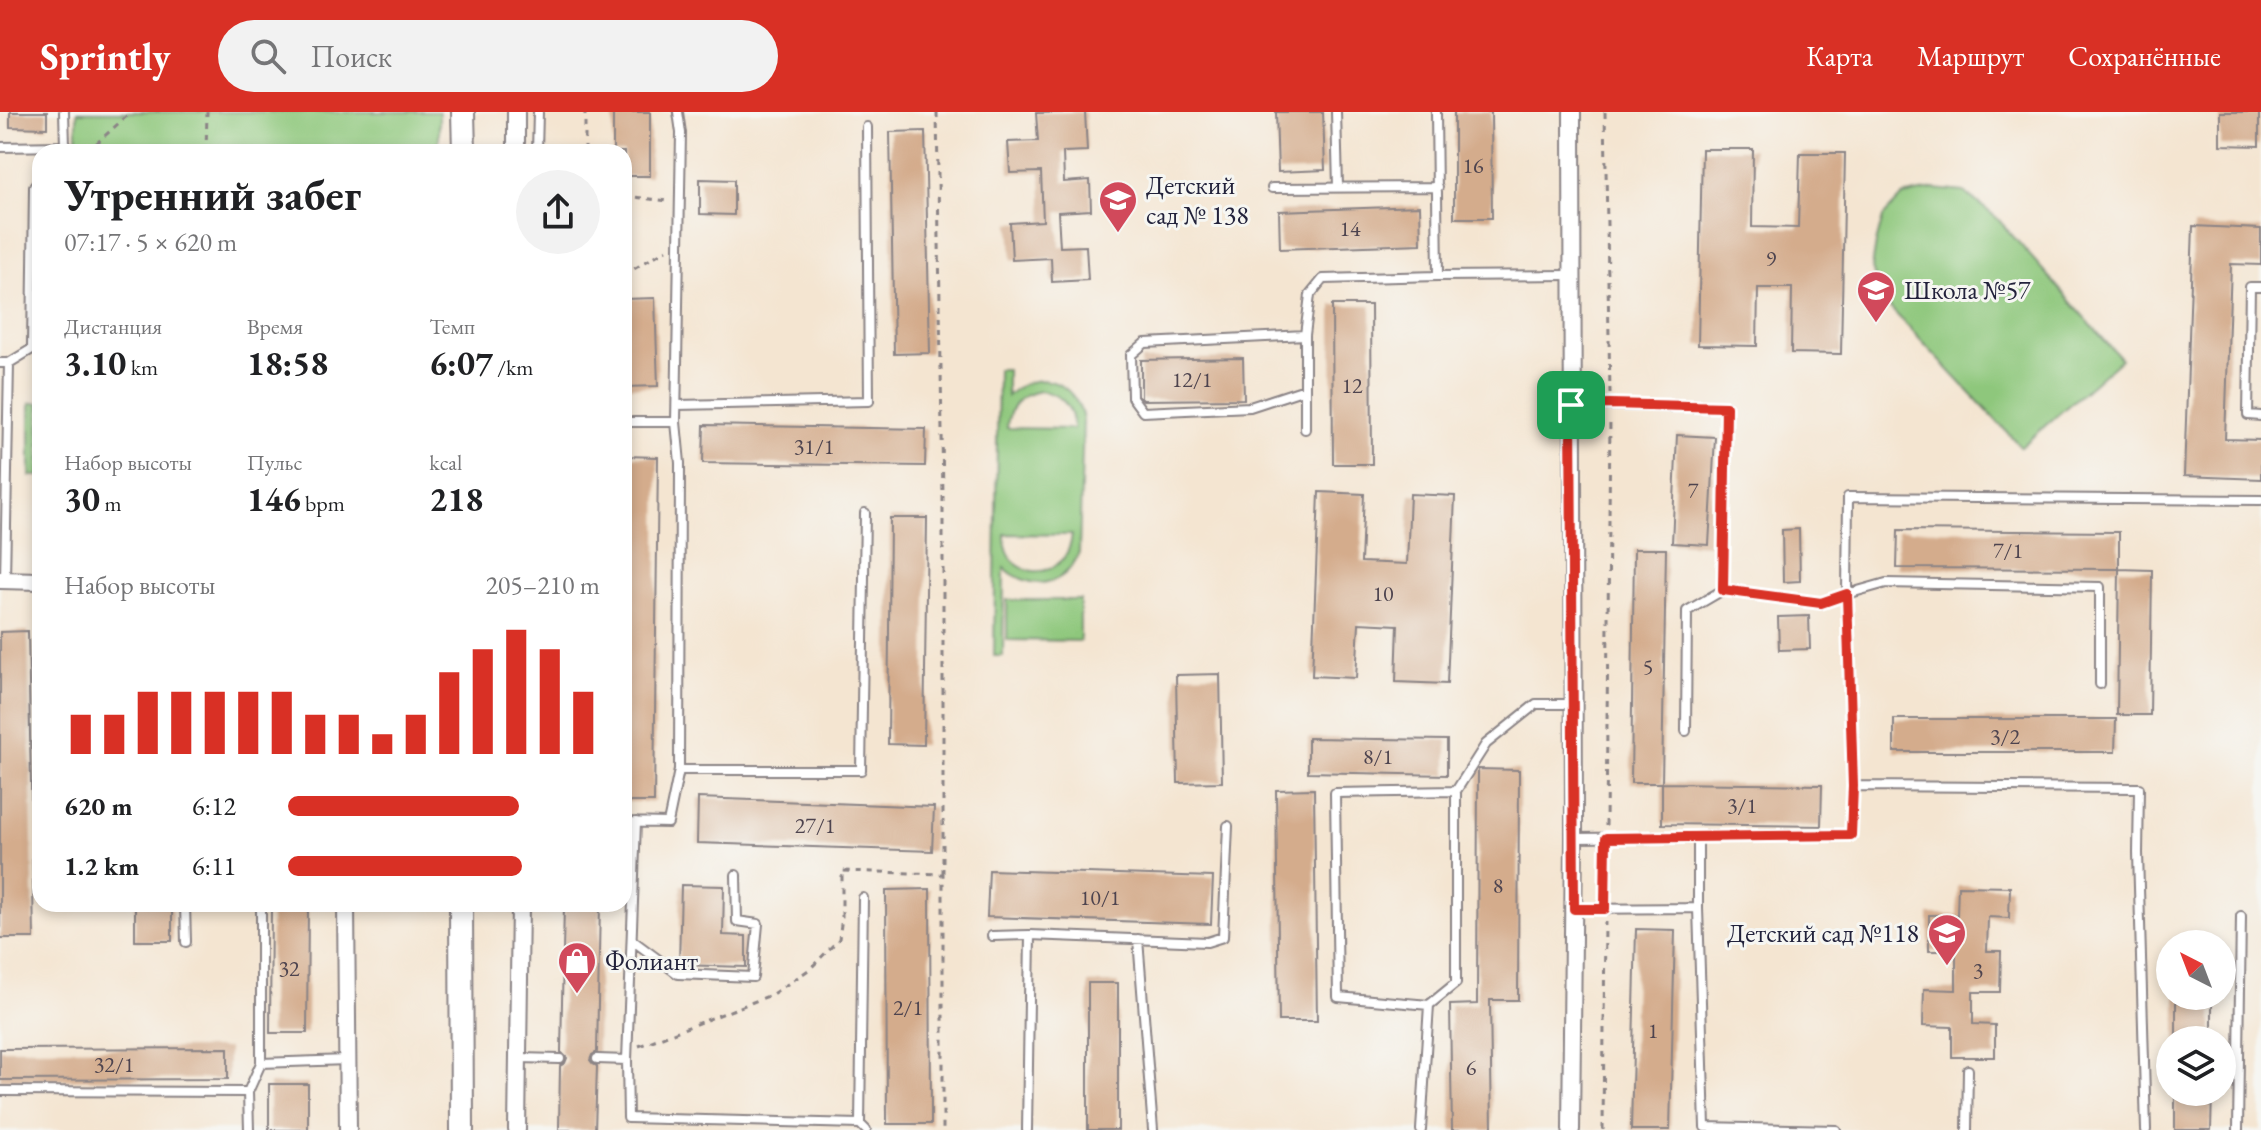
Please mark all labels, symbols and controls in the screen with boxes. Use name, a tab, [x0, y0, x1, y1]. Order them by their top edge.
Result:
search box	[218, 20, 778, 92]
text: Sprintly	[40, 32, 170, 81]
icon: search	[246, 34, 290, 78]
text: Поиск	[310, 37, 392, 76]
text: Карта	[1806, 38, 1873, 74]
text: Маршрут	[1917, 38, 2024, 74]
text: Сохранённые	[2068, 38, 2221, 74]
house number: 16	[1462, 151, 1484, 180]
text: Утренний забег	[64, 166, 361, 223]
place label: Детский сад № 138	[1146, 168, 1249, 232]
button: share	[516, 170, 600, 254]
school or university icon: Детский сад № 138	[1097, 179, 1139, 234]
house number: 14	[1339, 214, 1361, 243]
text: 07:17 · 5 × 620 m	[64, 225, 237, 259]
house number: 9	[1766, 244, 1777, 273]
school or university icon: Школа №57	[1855, 269, 1897, 324]
place label: Школа №57	[1904, 273, 2031, 307]
text: Дистанция	[64, 312, 162, 341]
text: Время	[247, 312, 303, 341]
text: Темп	[429, 312, 475, 341]
text: 3.10	[64, 341, 126, 385]
text: 18:58	[247, 341, 328, 385]
text: 6:07	[429, 341, 493, 385]
text: km	[126, 353, 158, 382]
text: /km	[493, 353, 534, 382]
house number: 12/1	[1172, 365, 1212, 394]
house number: 12	[1341, 371, 1363, 400]
pin	[1537, 371, 1605, 439]
icon: arrive	[1549, 383, 1593, 427]
house number: 31/1	[794, 432, 834, 461]
text: Набор высоты	[64, 448, 192, 477]
text: Пульс	[247, 448, 302, 477]
text: kcal	[429, 448, 462, 477]
house number: 7	[1688, 476, 1699, 505]
text: 30	[64, 477, 100, 521]
text: 146	[247, 477, 301, 521]
text: 218	[429, 477, 483, 521]
text: m	[100, 489, 122, 518]
text: bpm	[301, 489, 345, 518]
house number: 7/1	[1993, 536, 2023, 565]
text: Набор высоты	[64, 568, 215, 602]
text: 205–210 m	[485, 568, 600, 602]
house number: 10	[1372, 579, 1394, 608]
house number: 5	[1643, 652, 1653, 681]
house number: 3/2	[1990, 722, 2020, 751]
house number: 8/1	[1363, 742, 1393, 771]
text: 620 m	[64, 789, 132, 823]
text: 6:12	[192, 789, 236, 823]
house number: 3/1	[1727, 791, 1757, 820]
house number: 27/1	[795, 811, 835, 840]
text: 1.2 km	[64, 849, 139, 883]
text: 6:11	[192, 849, 236, 883]
house number: 8	[1493, 871, 1503, 900]
house number: 10/1	[1080, 883, 1120, 912]
school or university icon: Детский сад №118	[1926, 912, 1968, 967]
place label: Детский сад №118	[1727, 916, 1919, 950]
north arrow	[2156, 930, 2236, 1010]
map controls	[2156, 930, 2236, 1106]
shop icon: Фолиант	[556, 940, 598, 995]
place label: Фолиант	[605, 944, 698, 978]
house number: 32	[278, 954, 300, 983]
house number: 3	[1973, 956, 1983, 985]
house number: 2/1	[893, 993, 923, 1022]
house number: 1	[1648, 1016, 1658, 1045]
button: layers	[2156, 1026, 2236, 1106]
house number: 32/1	[94, 1050, 134, 1079]
house number: 6	[1466, 1053, 1477, 1082]

